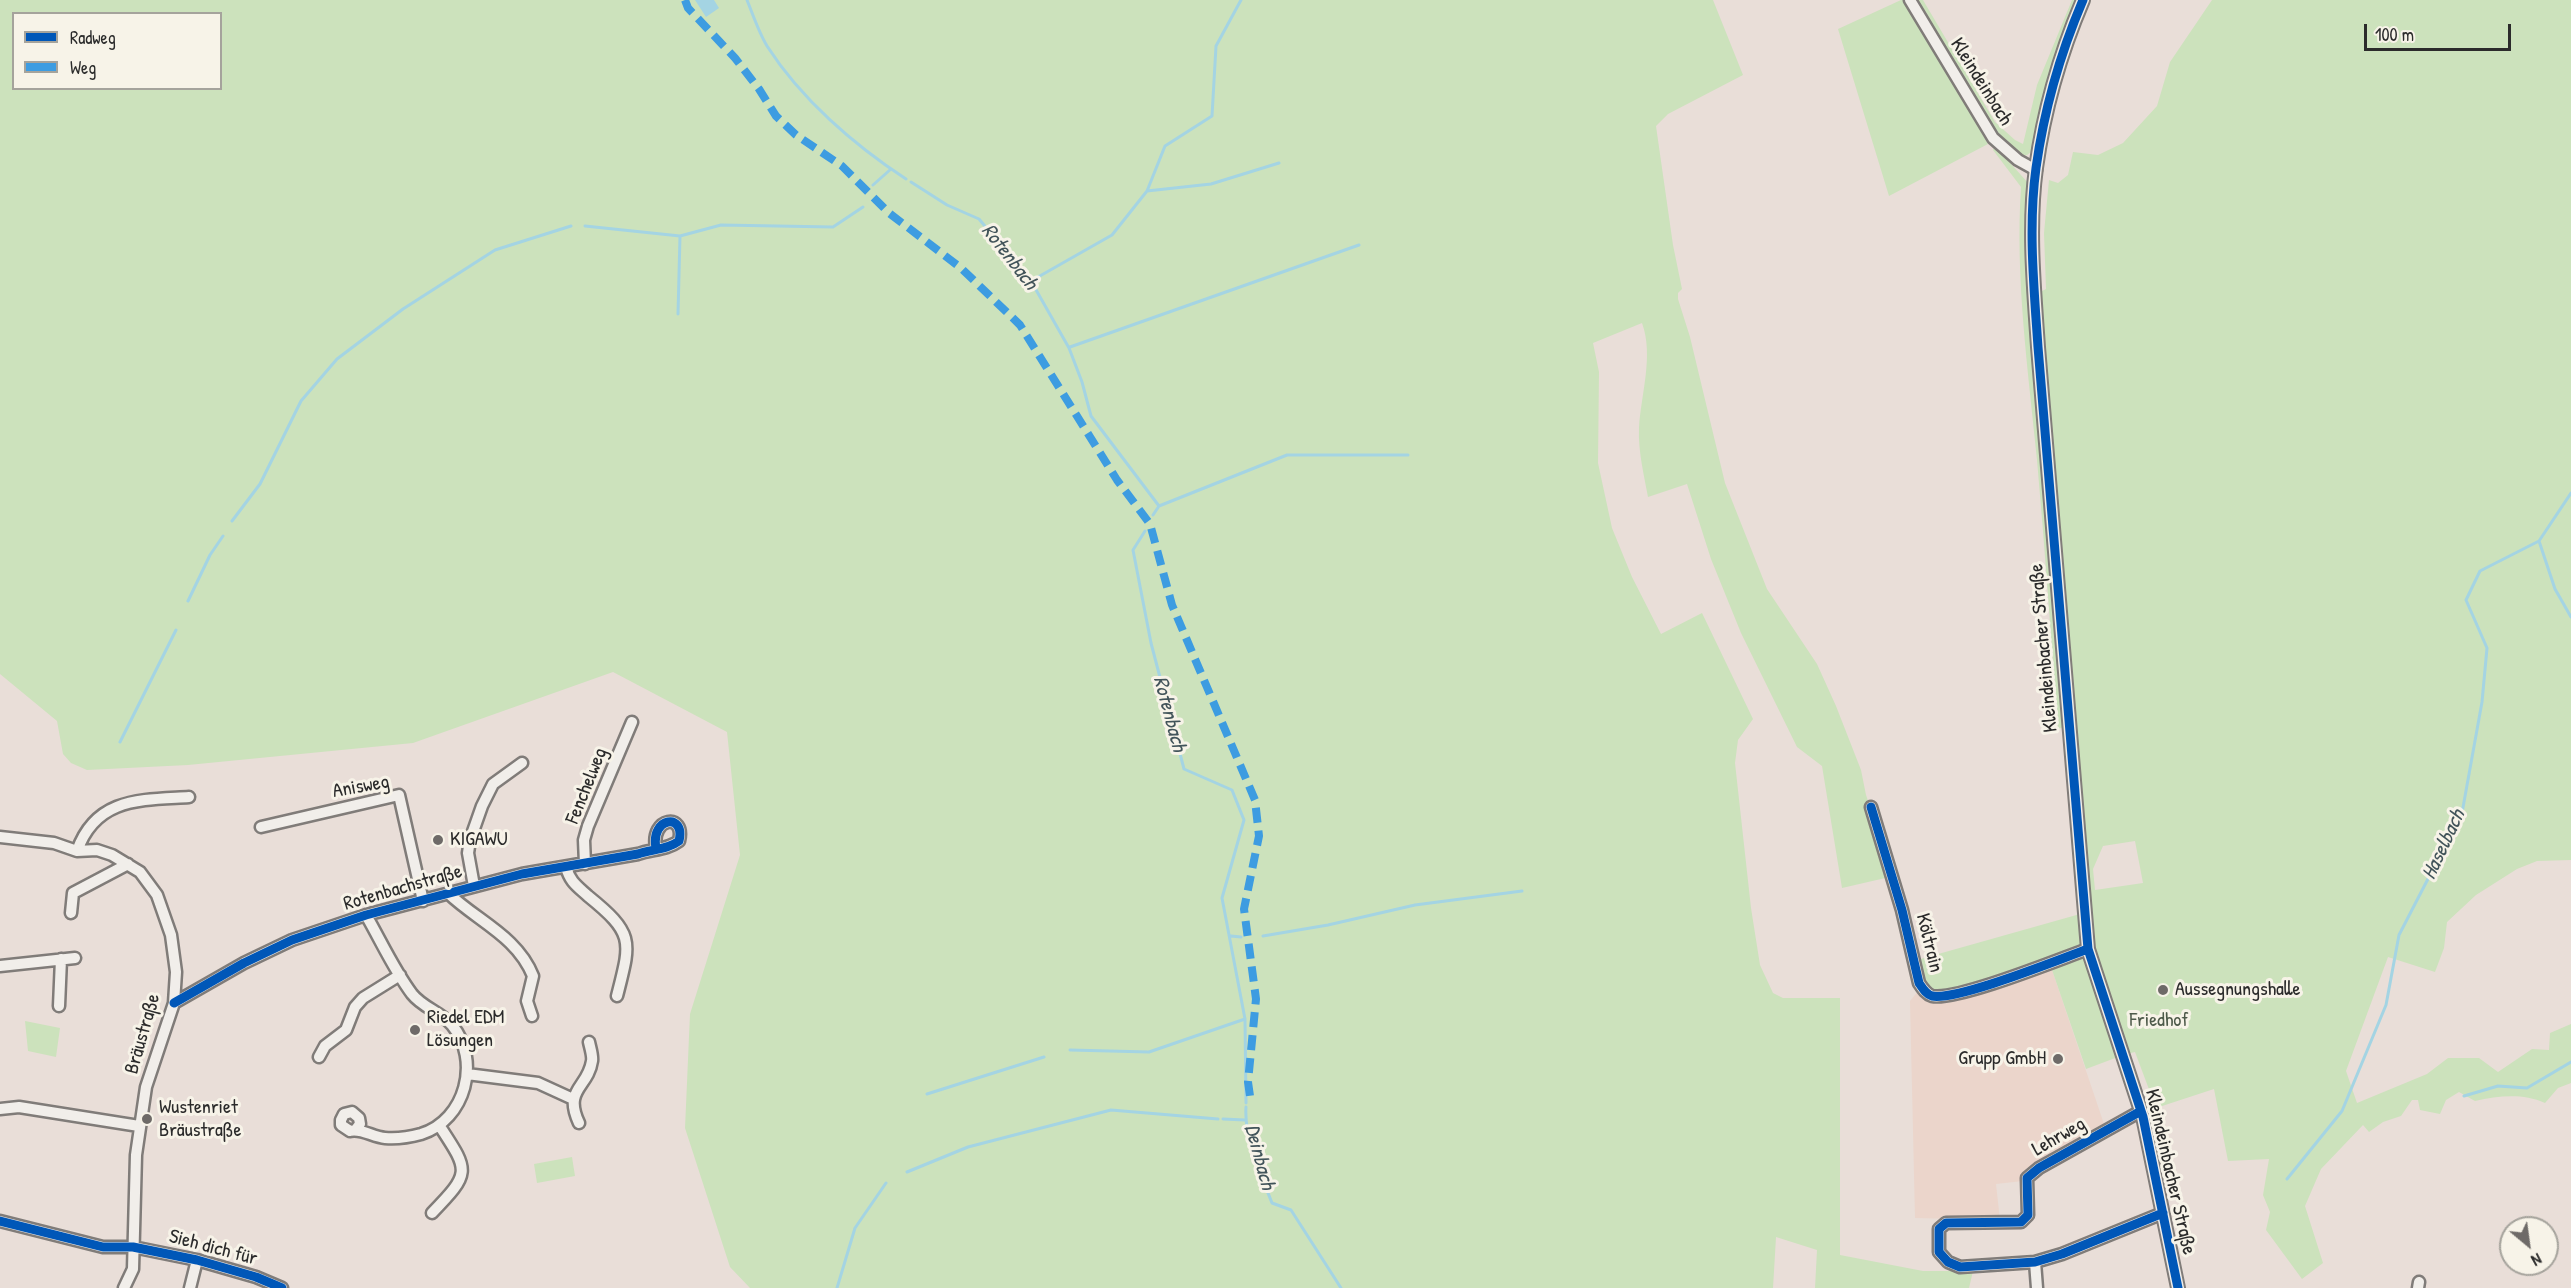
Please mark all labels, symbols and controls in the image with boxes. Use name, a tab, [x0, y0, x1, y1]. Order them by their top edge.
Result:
legend	[12, 12, 222, 90]
scale bar	[2367, 12, 2514, 50]
text: 100 m	[2375, 22, 2414, 47]
text: Radweg	[70, 25, 116, 50]
street label: Kleindeinbach	[1945, 34, 2017, 130]
text: Weg	[70, 55, 96, 80]
water label: Rotenbach	[975, 219, 1043, 295]
street label: Kleindeinbacher Straße	[2025, 563, 2063, 733]
water label: Rotenbach	[1147, 674, 1191, 754]
street label: Fenchelweg	[561, 744, 613, 828]
street label: Anisweg	[331, 770, 391, 804]
water label: Haselbach	[2417, 806, 2471, 884]
place label: KIGAWU	[450, 828, 508, 852]
marker: KIGAWU	[431, 833, 445, 847]
street label: Rotenbachstraße	[341, 860, 465, 916]
street label: Költrain	[1910, 911, 1948, 975]
place label: Aussegnungshalle	[2175, 978, 2301, 1002]
marker: Aussegnungshalle	[2156, 983, 2170, 997]
street label: Bräustraße	[120, 991, 166, 1077]
place label: Riedel EDM Lösungen	[427, 1006, 504, 1053]
park label: Friedhof	[2129, 1009, 2189, 1033]
marker: Riedel EDM Lösungen	[408, 1023, 422, 1037]
place label: Grupp GmbH	[1958, 1047, 2046, 1071]
marker: Grupp GmbH	[2051, 1052, 2065, 1066]
street label: Kleindeinbacher Straße	[2139, 1087, 2201, 1257]
place label: Wustenriet Bräustraße	[159, 1096, 241, 1143]
marker: Wustenriet Bräustraße	[140, 1112, 154, 1126]
street label: Lehrweg	[2028, 1112, 2090, 1162]
water label: Deinbach	[1238, 1122, 1280, 1192]
north arrow	[2499, 1216, 2559, 1276]
street label: Sieh dich für	[166, 1225, 260, 1271]
text: N	[2528, 1248, 2546, 1272]

